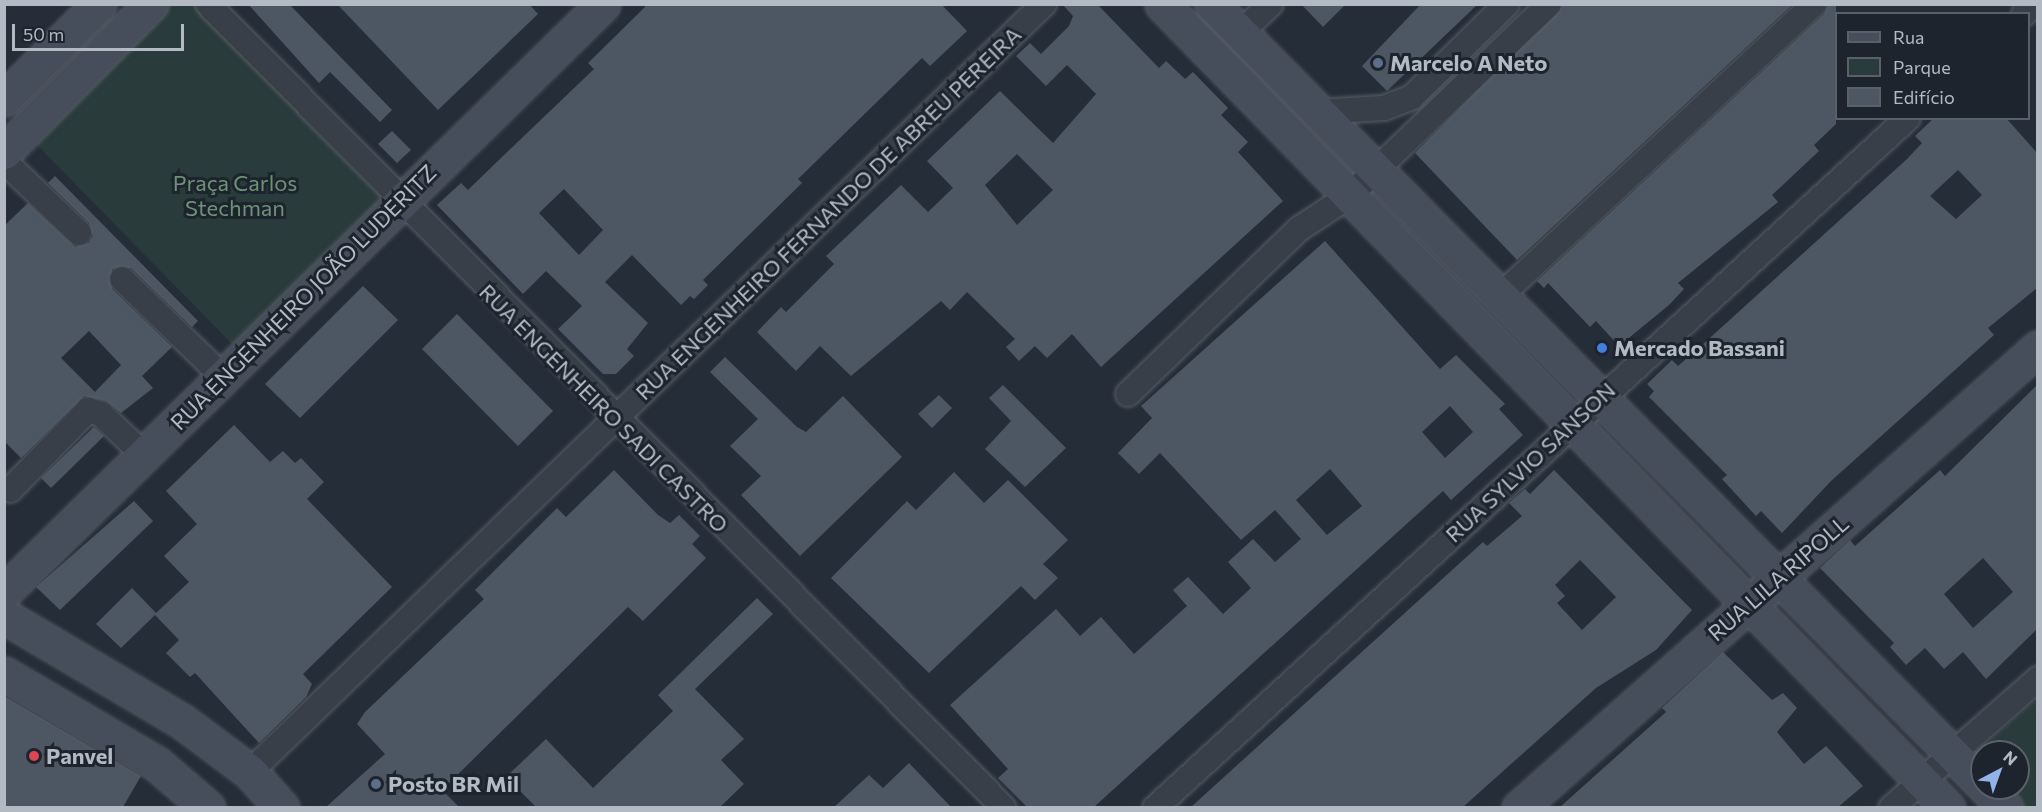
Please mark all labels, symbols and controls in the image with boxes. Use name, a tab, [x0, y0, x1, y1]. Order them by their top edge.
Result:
scale bar	[15, 12, 188, 50]
legend	[1835, 12, 2030, 120]
street label: RUA ENGENHEIRO FERNANDO DE ABREU PEREIRA	[630, 21, 1026, 405]
text: 50 m	[23, 23, 64, 45]
text: Rua	[1893, 26, 1924, 48]
place label: Marcelo A Neto	[1390, 50, 1547, 76]
marker: Marcelo A Neto	[1371, 56, 1385, 70]
text: Parque	[1893, 56, 1951, 78]
text: Edifício	[1893, 86, 1955, 108]
street label: RUA ENGENHEIRO JOÃO LUDERITZ	[165, 159, 441, 435]
park label: Praça Carlos Stechman	[173, 169, 297, 220]
street label: RUA ENGENHEIRO SADI CASTRO	[474, 278, 734, 538]
place label: Mercado Bassani	[1614, 335, 1785, 361]
marker: Mercado Bassani	[1595, 341, 1609, 355]
street label: RUA SYLVIO SANSON	[1440, 377, 1620, 547]
street label: RUA LILA RIPOLL	[1702, 510, 1854, 646]
north arrow	[1970, 740, 2030, 800]
place label: Panvel	[46, 743, 113, 769]
text: N	[2000, 746, 2022, 769]
marker: Panvel	[27, 749, 41, 763]
place label: Posto BR Mil	[388, 771, 519, 797]
marker: Posto BR Mil	[369, 777, 383, 791]

